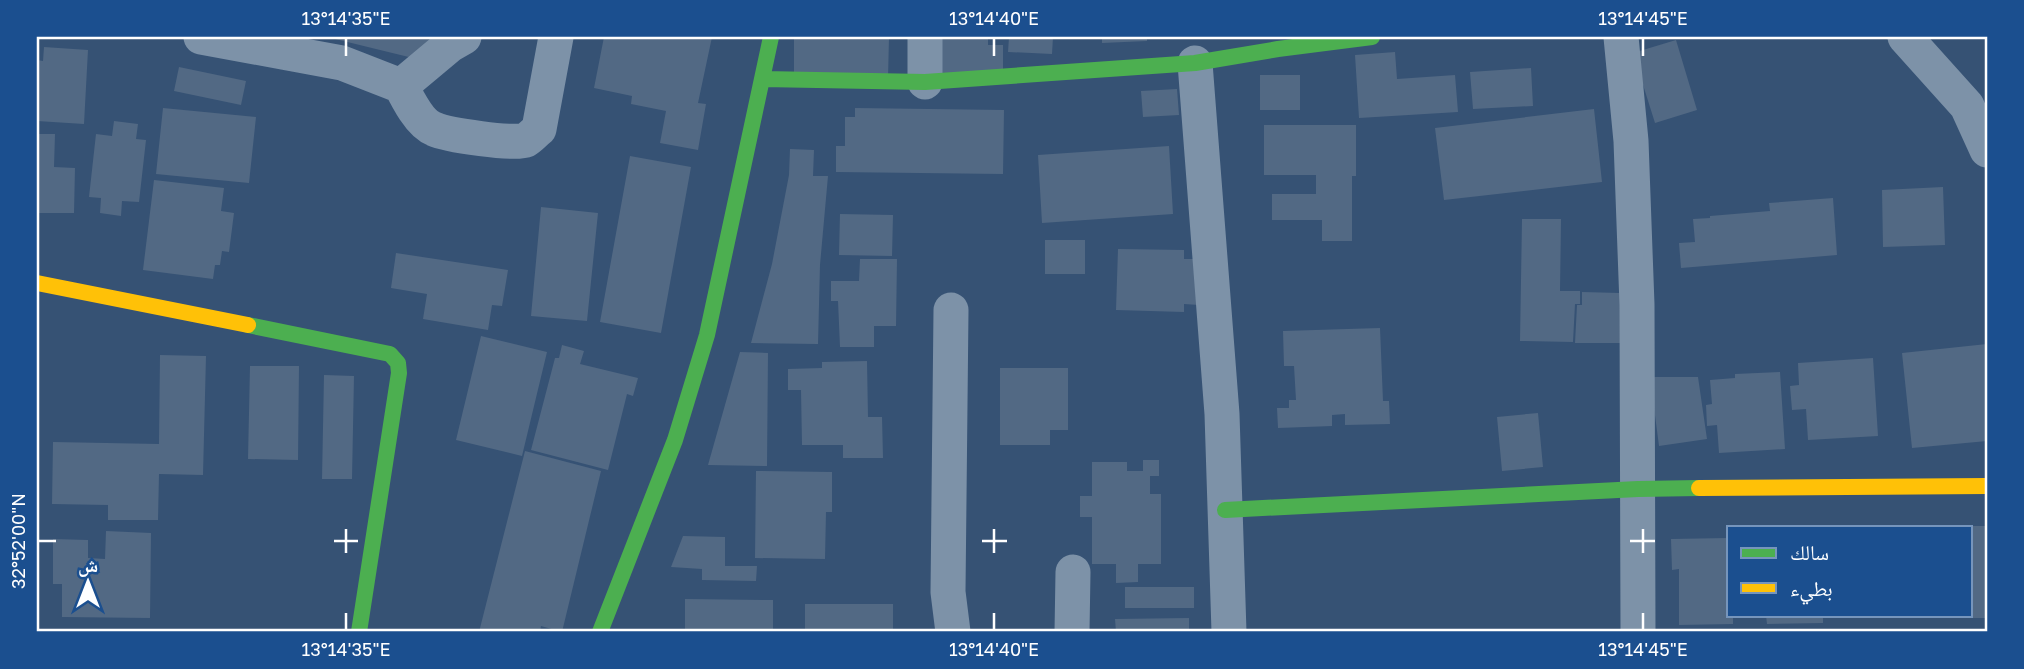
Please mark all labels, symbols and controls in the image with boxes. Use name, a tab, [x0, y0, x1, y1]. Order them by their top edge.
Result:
text: 13°14'35"E	[302, 7, 390, 29]
text: 13°14'40"E	[949, 7, 1039, 29]
text: 13°14'45"E	[1598, 7, 1688, 29]
text: 32°52'00"N	[7, 493, 29, 589]
legend	[1727, 526, 1972, 616]
text: سالك	[1790, 539, 1829, 565]
north arrow	[52, 546, 122, 616]
text: ش	[78, 553, 98, 577]
text: بطيء	[1790, 575, 1833, 605]
text: 13°14'35"E	[302, 638, 390, 660]
text: 13°14'40"E	[949, 638, 1039, 660]
text: 13°14'45"E	[1598, 638, 1688, 660]

